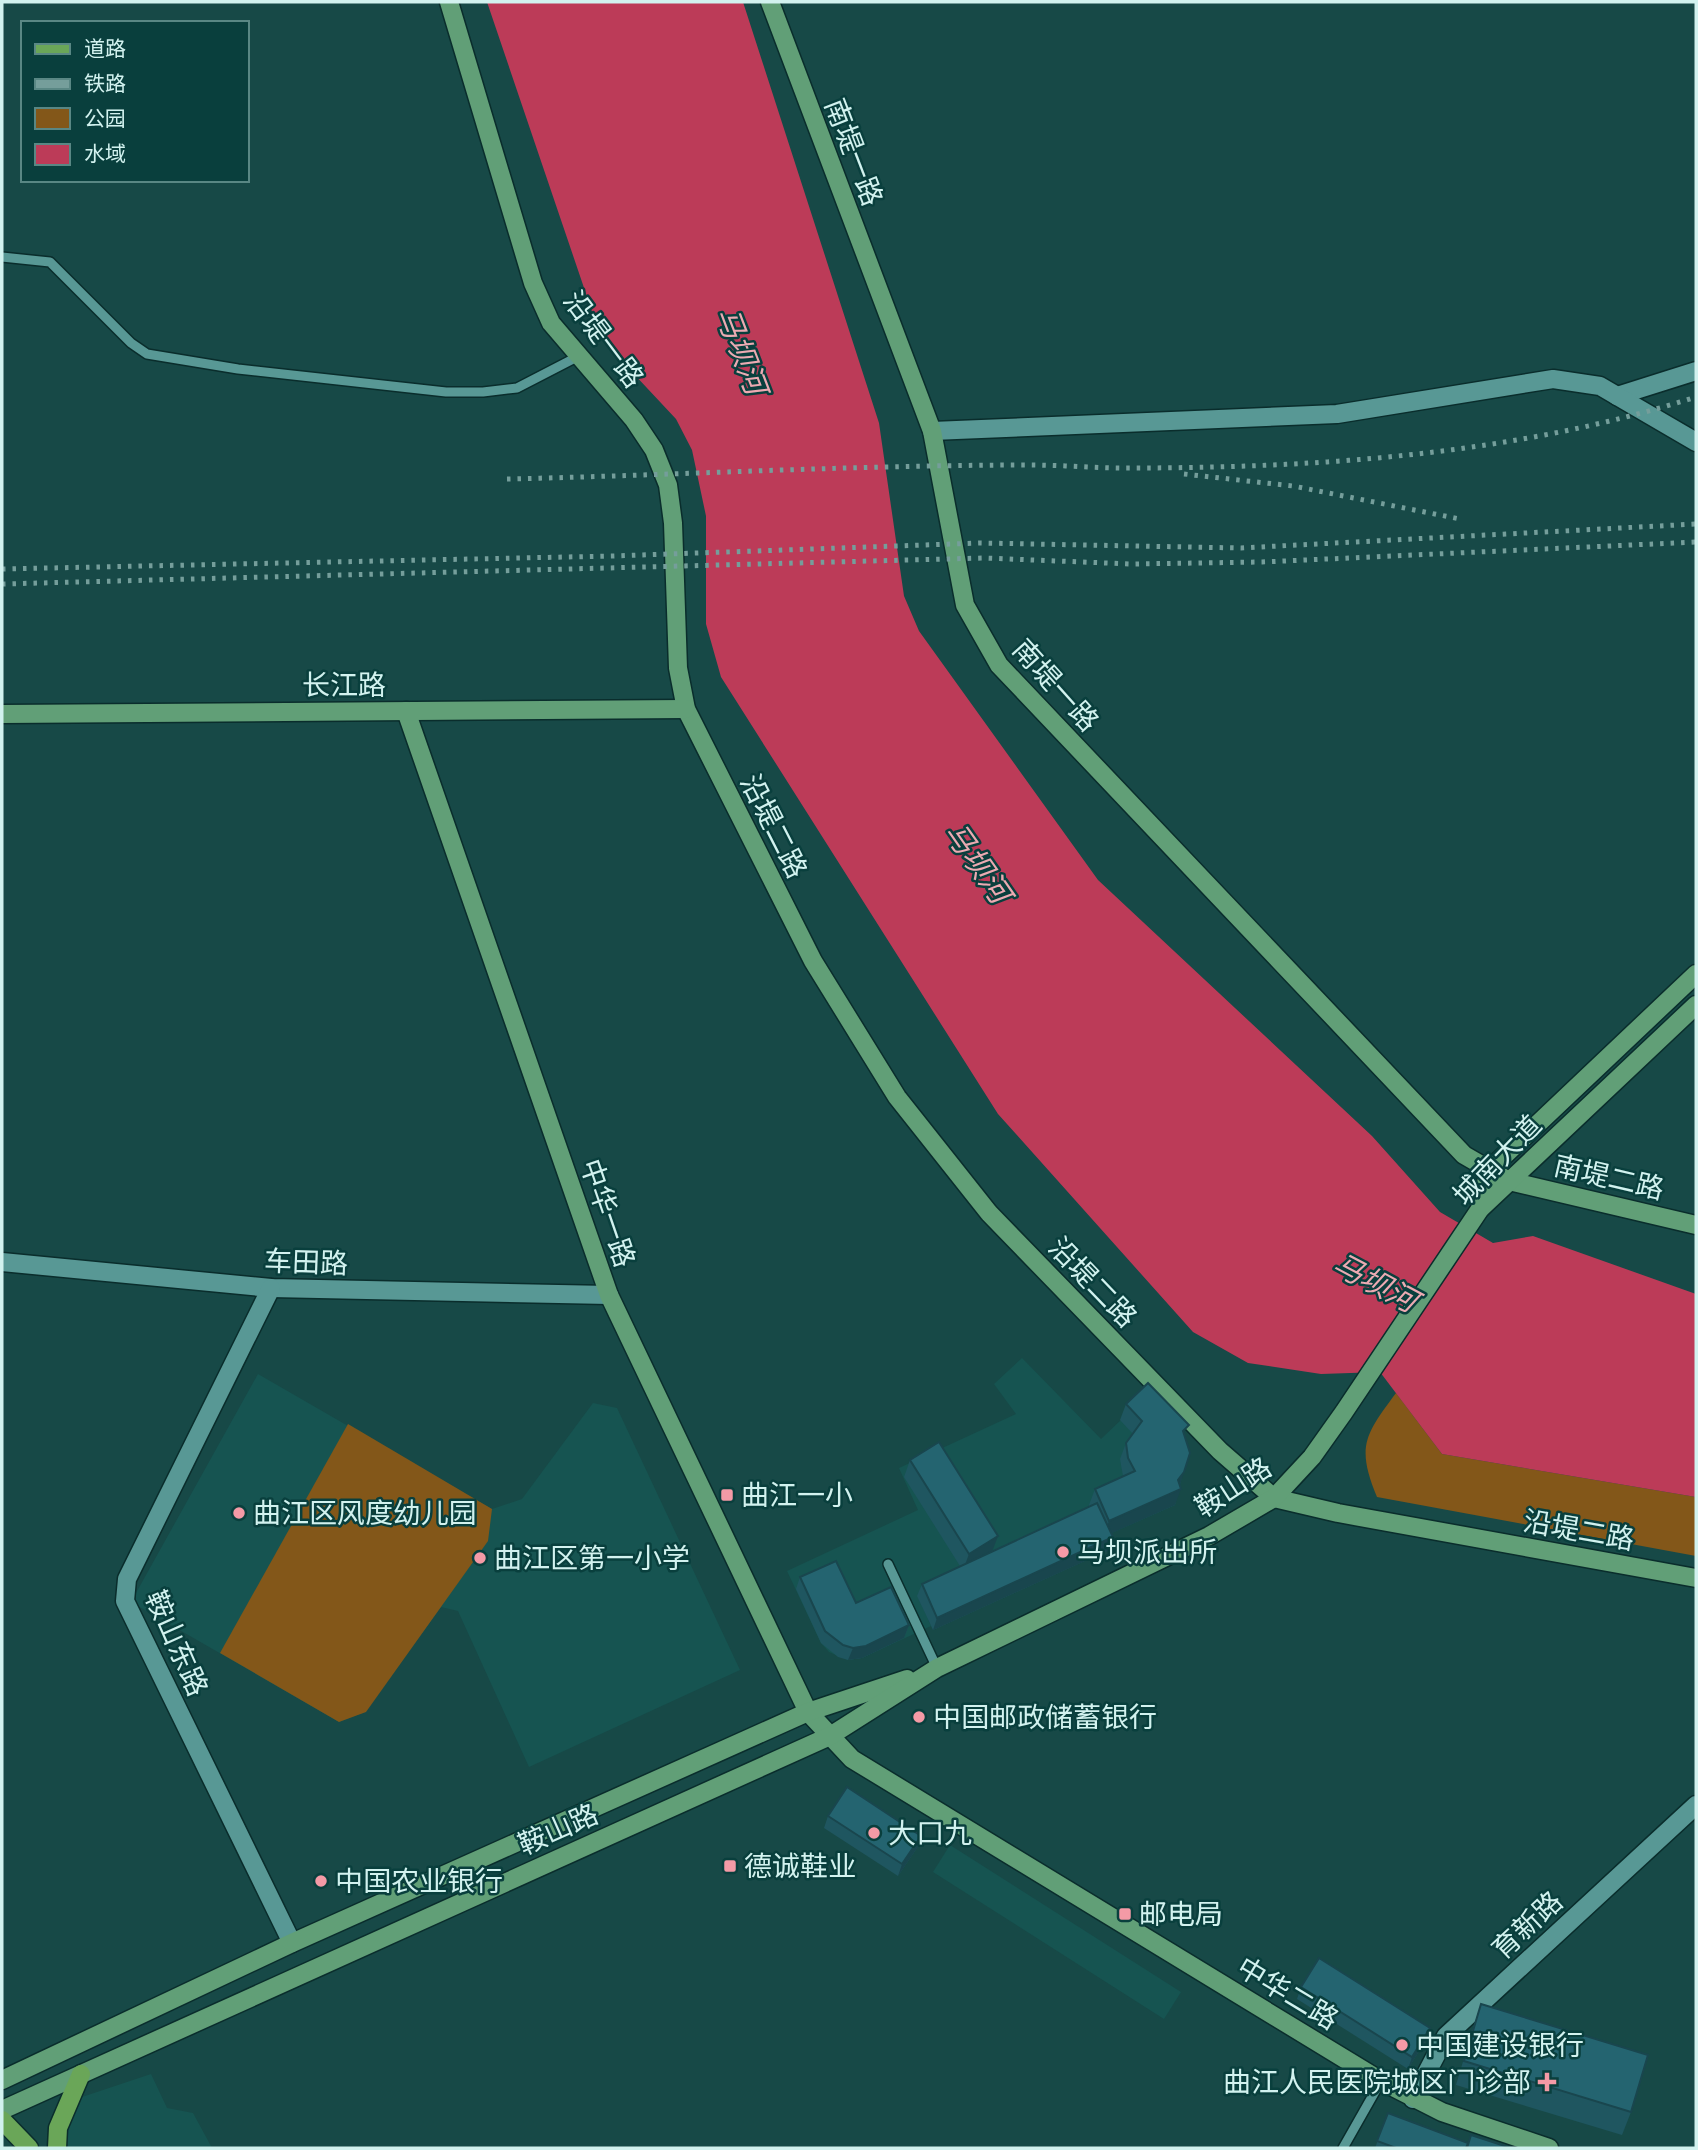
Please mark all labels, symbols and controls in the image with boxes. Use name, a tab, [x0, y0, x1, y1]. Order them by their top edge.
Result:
legend	[21, 21, 248, 182]
text: 道路	[84, 34, 126, 66]
text: 铁路	[84, 69, 126, 101]
street label: 南堤一路	[812, 93, 893, 213]
text: 公园	[84, 104, 126, 136]
text: 水域	[84, 139, 126, 171]
street label: 沿堤一路	[552, 282, 654, 398]
water label: 马坝河	[702, 301, 779, 406]
street label: 南堤一路	[1001, 630, 1108, 742]
street label: 长江路	[302, 665, 386, 708]
street label: 沿堤二路	[728, 767, 817, 886]
water label: 马坝河	[932, 814, 1024, 918]
street label: 城南大道	[1444, 1106, 1552, 1216]
street label: 南堤二路	[1549, 1145, 1668, 1212]
street label: 中华一路	[568, 1154, 645, 1273]
street label: 沿堤二路	[1038, 1228, 1146, 1338]
street label: 车田路	[263, 1241, 349, 1286]
water label: 马坝河	[1324, 1242, 1429, 1328]
street label: 鞍山路	[1187, 1447, 1281, 1529]
place label: 曲江一小	[741, 1475, 853, 1518]
marker: 曲江一小	[719, 1487, 735, 1503]
place label: 曲江区风度幼儿园	[253, 1493, 477, 1536]
street label: 沿堤二路	[1520, 1501, 1638, 1562]
marker: 曲江区风度幼儿园	[231, 1505, 247, 1521]
place label: 马坝派出所	[1077, 1532, 1217, 1575]
place label: 曲江区第一小学	[494, 1538, 690, 1581]
marker: 马坝派出所	[1055, 1544, 1071, 1560]
marker: 曲江区第一小学	[472, 1550, 488, 1566]
street label: 鞍山东路	[133, 1584, 218, 1704]
place label: 中国邮政储蓄银行	[933, 1697, 1157, 1740]
marker: 中国邮政储蓄银行	[911, 1709, 927, 1725]
street label: 鞍山路	[511, 1794, 606, 1867]
place label: 大口九	[888, 1813, 972, 1856]
marker: 大口九	[866, 1825, 882, 1841]
place label: 德诚鞋业	[744, 1846, 856, 1889]
marker: 德诚鞋业	[722, 1858, 738, 1874]
place label: 中国农业银行	[335, 1861, 503, 1904]
marker: 中国农业银行	[313, 1873, 329, 1889]
street label: 育新路	[1483, 1882, 1573, 1970]
place label: 邮电局	[1139, 1894, 1223, 1937]
marker: 邮电局	[1117, 1906, 1133, 1922]
street label: 中华二路	[1228, 1947, 1346, 2042]
place label: 中国建设银行	[1416, 2025, 1584, 2068]
marker: 中国建设银行	[1394, 2037, 1410, 2053]
place label: 曲江人民医院城区门诊部	[1223, 2062, 1531, 2105]
marker: 曲江人民医院城区门诊部	[1537, 2072, 1557, 2092]

